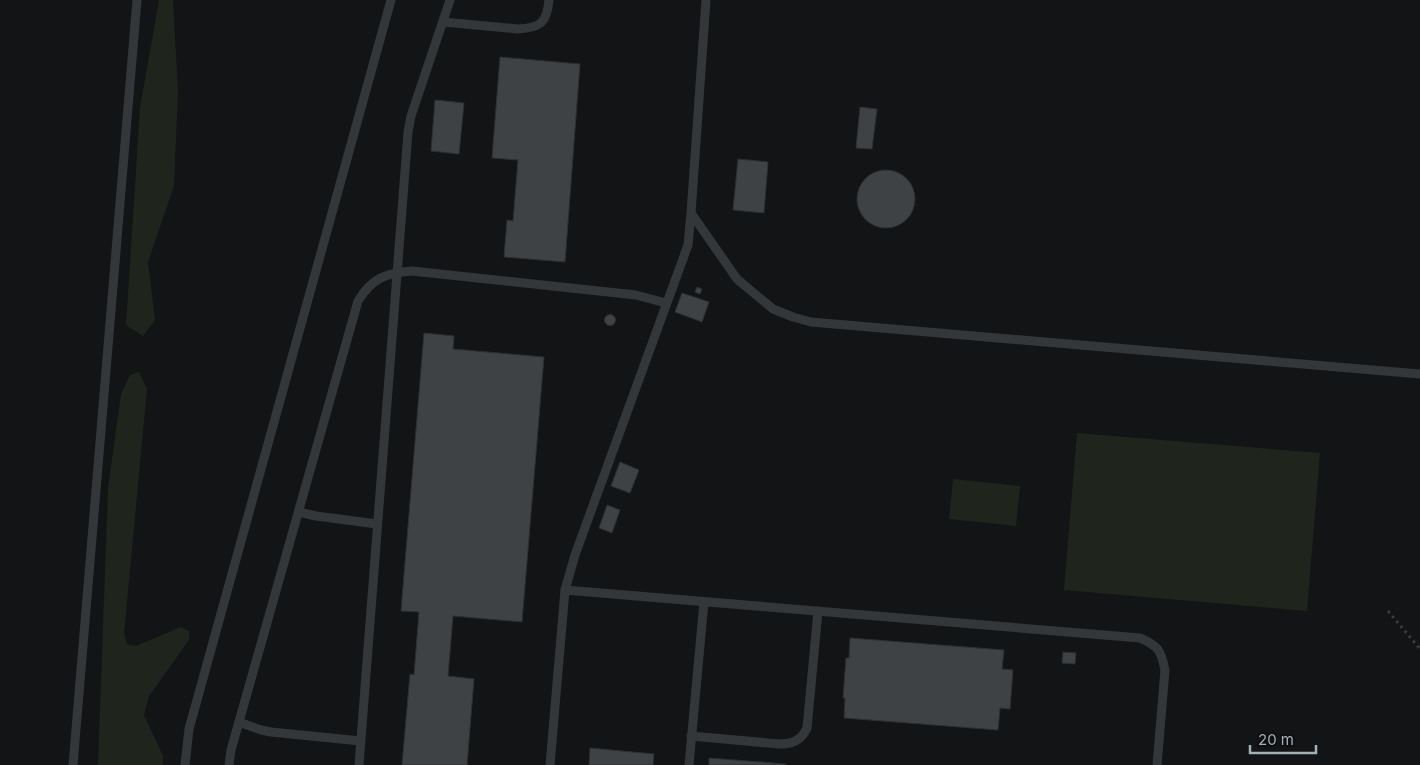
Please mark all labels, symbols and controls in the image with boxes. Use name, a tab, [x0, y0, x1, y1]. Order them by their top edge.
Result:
scale bar	[1250, 722, 1316, 754]
text: 20 m	[1258, 730, 1294, 749]

